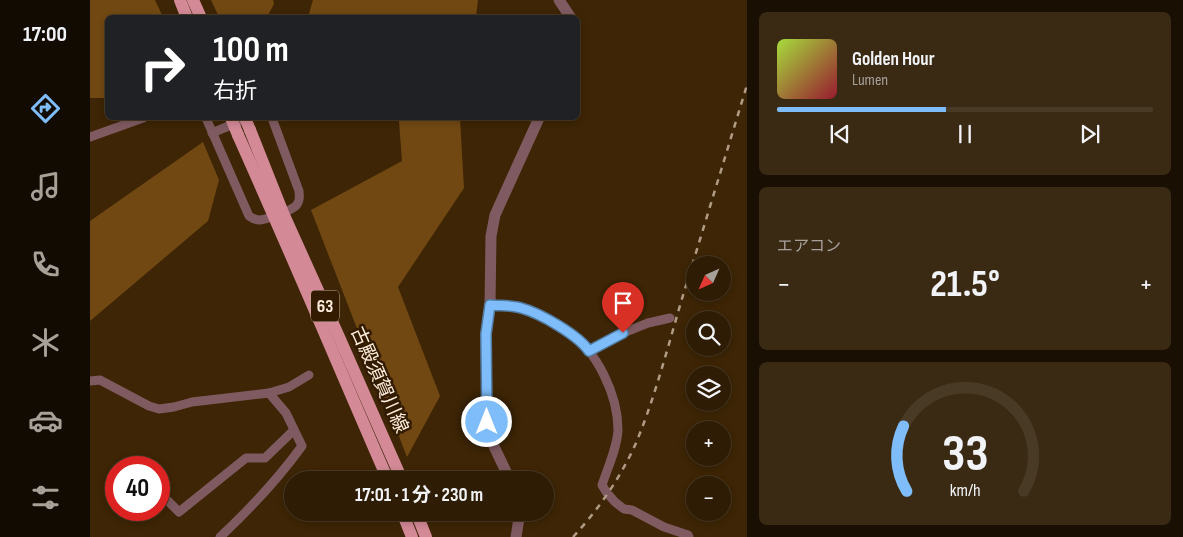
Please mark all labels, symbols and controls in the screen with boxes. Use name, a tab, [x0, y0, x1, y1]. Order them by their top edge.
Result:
text: 17:00	[23, 21, 67, 48]
text: 100 m	[213, 29, 289, 72]
icon: right	[130, 35, 195, 100]
text: Golden Hour	[852, 48, 935, 71]
text: Lumen	[852, 71, 888, 90]
text: 右折	[213, 78, 257, 105]
icon: directions	[28, 91, 63, 126]
icon: previous	[826, 120, 854, 148]
icon: pause	[951, 120, 979, 148]
icon: next	[1076, 120, 1104, 148]
icon: music	[28, 169, 63, 204]
text: エアコン	[777, 237, 841, 256]
icon: phone	[28, 247, 63, 282]
north arrow	[686, 256, 731, 301]
map controls	[686, 256, 731, 521]
text: 21.5°	[930, 262, 1000, 307]
text: −	[777, 268, 791, 301]
text: +	[1139, 268, 1153, 301]
pin	[602, 282, 644, 333]
icon: arrive	[609, 289, 637, 317]
road number: 63	[311, 290, 339, 322]
button: search	[686, 311, 731, 356]
street label: 古殿須賀川線	[345, 323, 413, 437]
icon: climate	[28, 325, 63, 360]
button: layers	[686, 366, 731, 411]
position arrow	[460, 395, 512, 447]
icon: car	[28, 403, 63, 438]
button: +	[686, 421, 731, 466]
text: 33	[942, 423, 988, 486]
speed limit sign: 40	[105, 456, 170, 521]
button: −	[686, 476, 731, 521]
icon: filters	[28, 480, 63, 515]
text: km/h	[950, 480, 980, 501]
text: 17:01 · 1 分 · 230 m	[355, 484, 483, 507]

